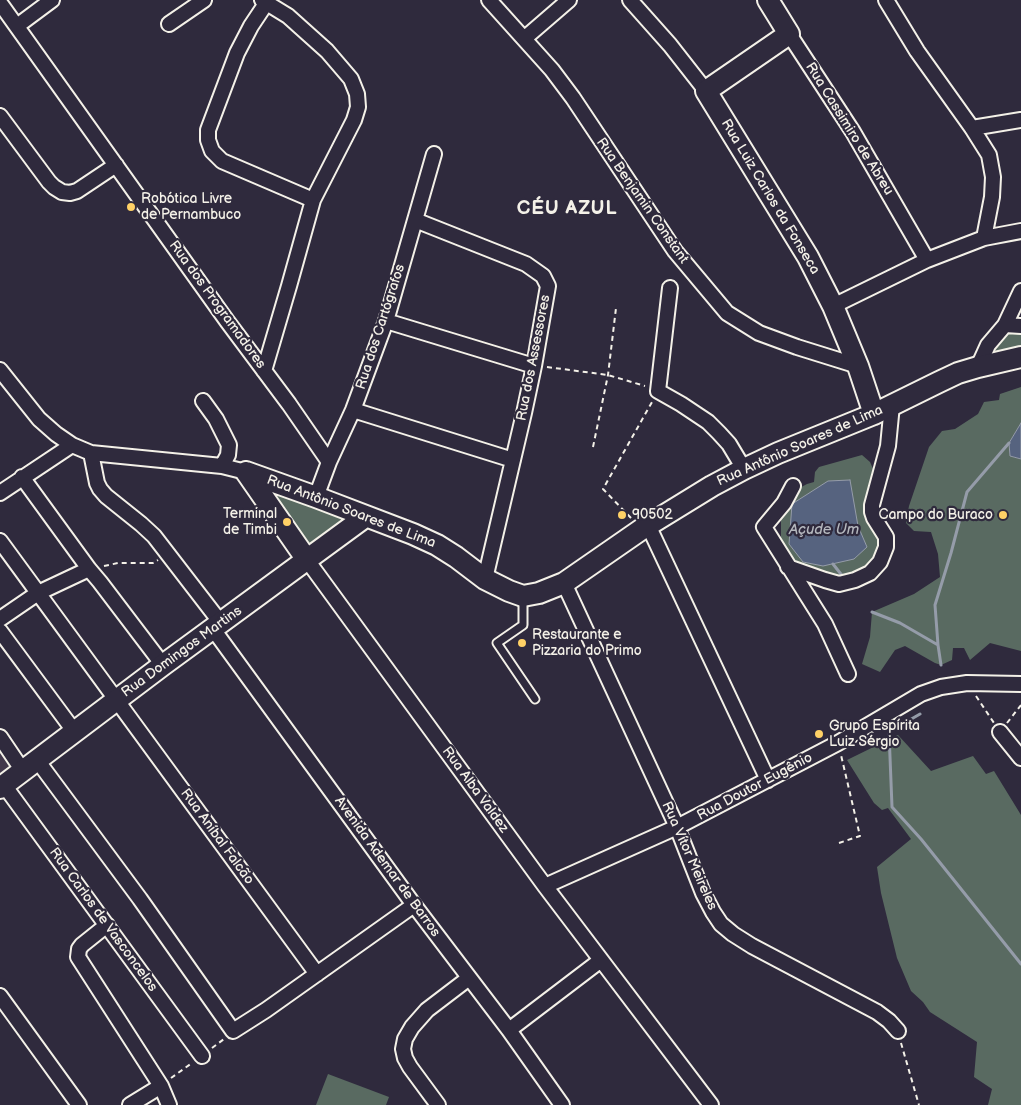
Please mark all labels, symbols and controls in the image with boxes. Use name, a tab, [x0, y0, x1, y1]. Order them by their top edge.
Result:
street label: Rua Cassimiro de Abreu	[801, 60, 897, 198]
street label: Rua Luiz Carlos da Fonseca	[717, 116, 823, 278]
street label: Rua Benjamin Constant	[592, 135, 692, 267]
place label: Robótica Livre de Pernambuco	[141, 191, 241, 223]
district label: CÉU AZUL	[516, 198, 618, 220]
marker: Robótica Livre de Pernambuco	[125, 201, 137, 213]
street label: Rua dos Programadores	[165, 238, 269, 372]
street label: Rua dos Cartógrafos	[353, 262, 409, 392]
street label: Rua dos Assessores	[514, 293, 554, 423]
street label: Rua Antônio Soares de Lima	[715, 402, 885, 490]
street label: Rua Antônio Soares de Lima	[264, 472, 438, 552]
place label: Terminal de Timbi	[223, 506, 277, 538]
place label: 90502	[632, 507, 673, 523]
place label: Campo do Buraco	[878, 507, 993, 523]
marker: 90502	[616, 509, 628, 521]
marker: Campo do Buraco	[997, 509, 1009, 521]
marker: Terminal de Timbi	[281, 516, 293, 528]
water label: Açude Um	[789, 521, 859, 539]
street label: Rua Domingos Martins	[119, 603, 245, 701]
place label: Restaurante e Pizzaria do Primo	[532, 627, 642, 660]
marker: Restaurante e Pizzaria do Primo	[516, 637, 528, 649]
place label: Grupo Espírita Luiz Sérgio	[829, 718, 920, 750]
marker: Grupo Espírita Luiz Sérgio	[813, 728, 825, 740]
street label: Rua Alba Valdez	[438, 744, 512, 836]
street label: Rua Doutor Eugênio	[695, 750, 815, 824]
street label: Rua Aníbal Falcão	[177, 786, 257, 888]
street label: Avenida Ademar de Barros	[330, 794, 444, 940]
street label: Rua Vítor Meireles	[658, 799, 720, 913]
street label: Rua Carlos de Vasconcelos	[45, 845, 161, 995]

